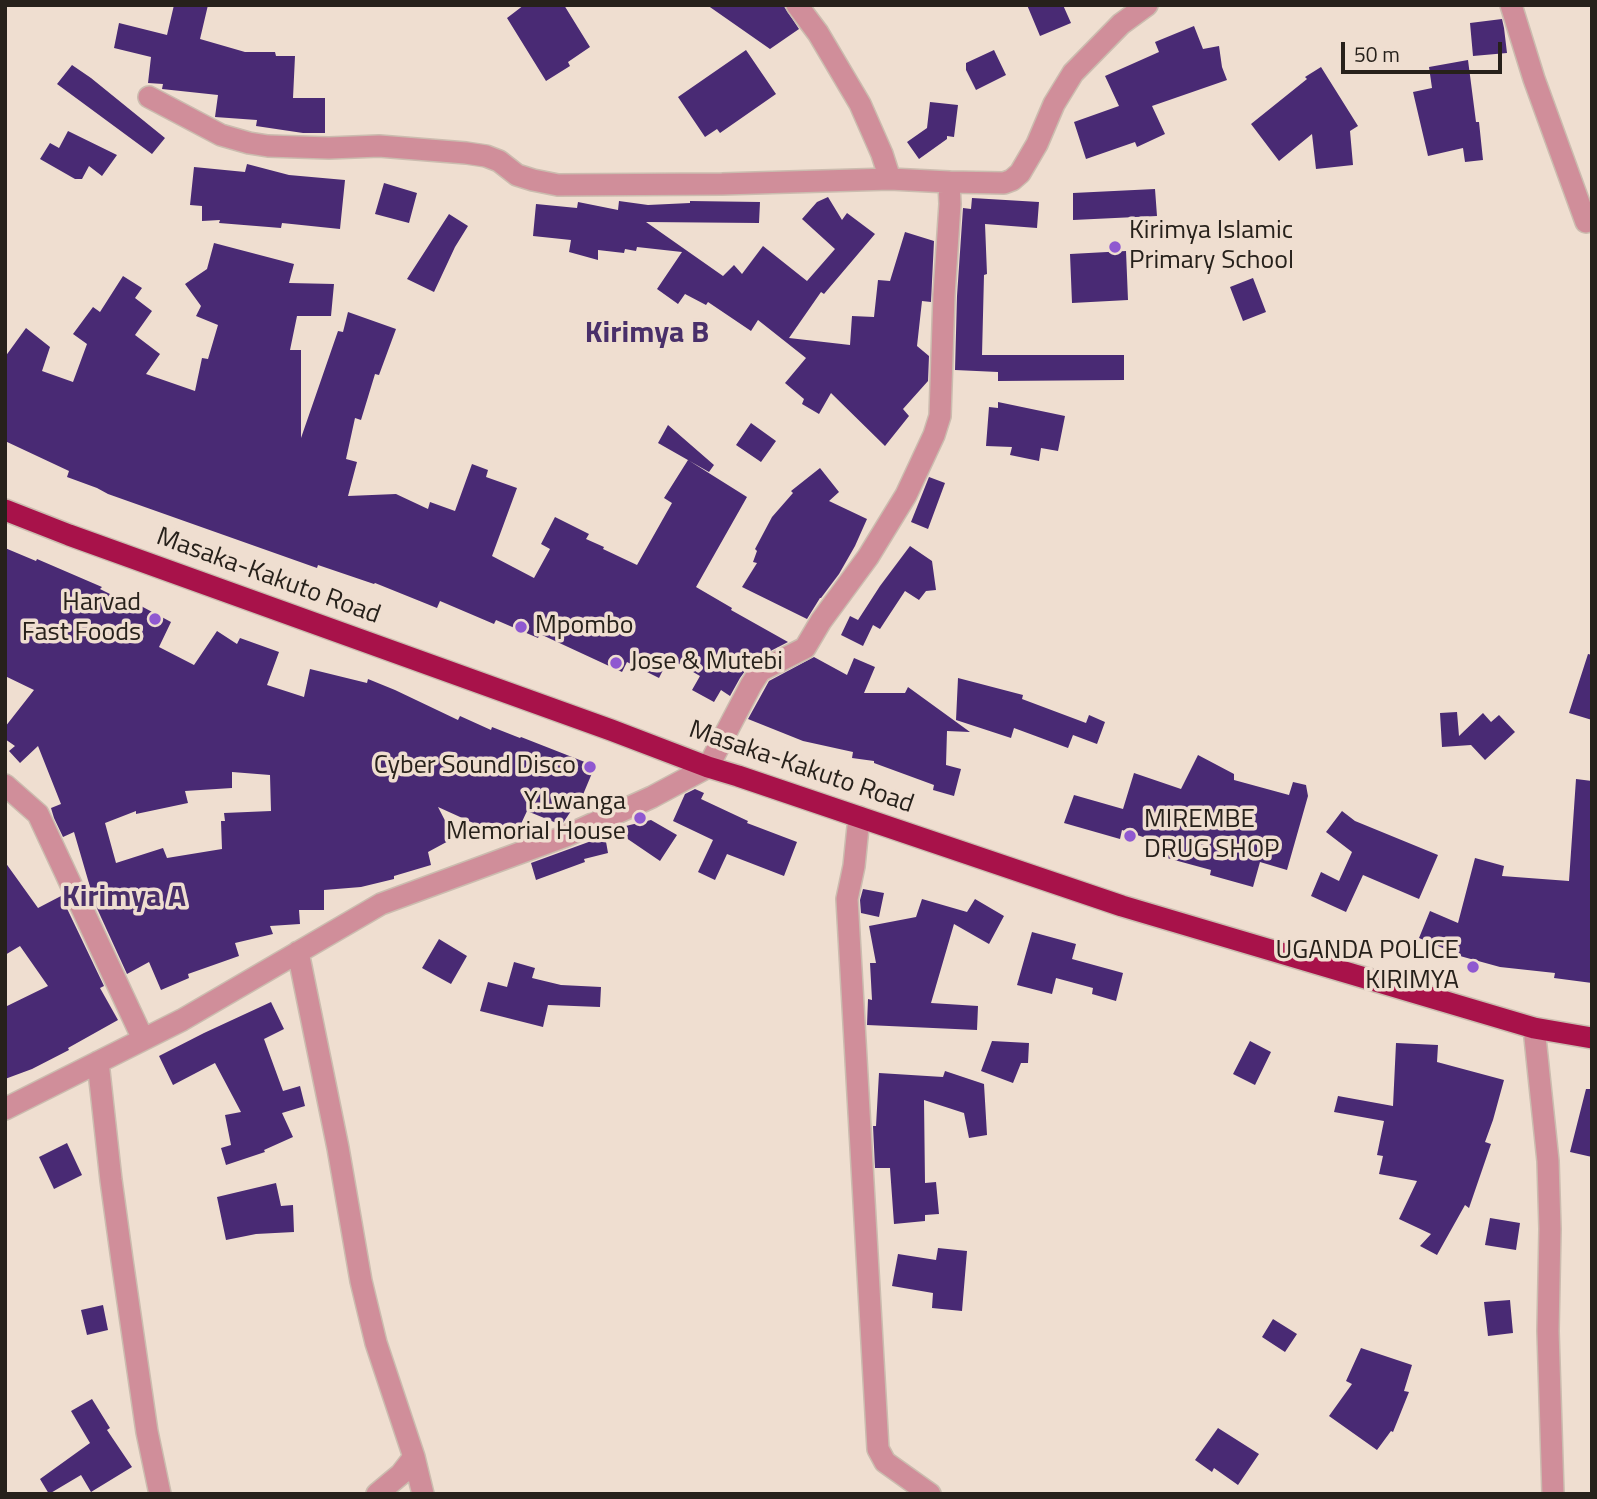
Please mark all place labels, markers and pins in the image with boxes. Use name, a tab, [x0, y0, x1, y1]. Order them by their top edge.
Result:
place label: Kirimya Islamic Primary School	[1129, 216, 1294, 278]
marker: Kirimya Islamic Primary School	[1107, 239, 1123, 255]
place label: Harvad Fast Foods	[22, 588, 141, 650]
marker: Harvad Fast Foods	[147, 611, 163, 627]
place label: Mpombo	[535, 611, 633, 643]
marker: Mpombo	[513, 619, 529, 635]
place label: Jose & Mutebi	[630, 647, 783, 679]
marker: Jose & Mutebi	[608, 655, 624, 671]
place label: Cyber Sound Disco	[374, 751, 576, 783]
marker: Cyber Sound Disco	[582, 759, 598, 775]
place label: Y.Lwanga Memorial House	[446, 787, 626, 848]
place label: MIREMBE DRUG SHOP	[1144, 805, 1279, 866]
marker: Y.Lwanga Memorial House	[632, 810, 648, 826]
marker: MIREMBE DRUG SHOP	[1122, 828, 1138, 844]
place label: UGANDA POLICE KIRIMYA	[1276, 936, 1459, 998]
marker: UGANDA POLICE KIRIMYA	[1465, 959, 1481, 975]

